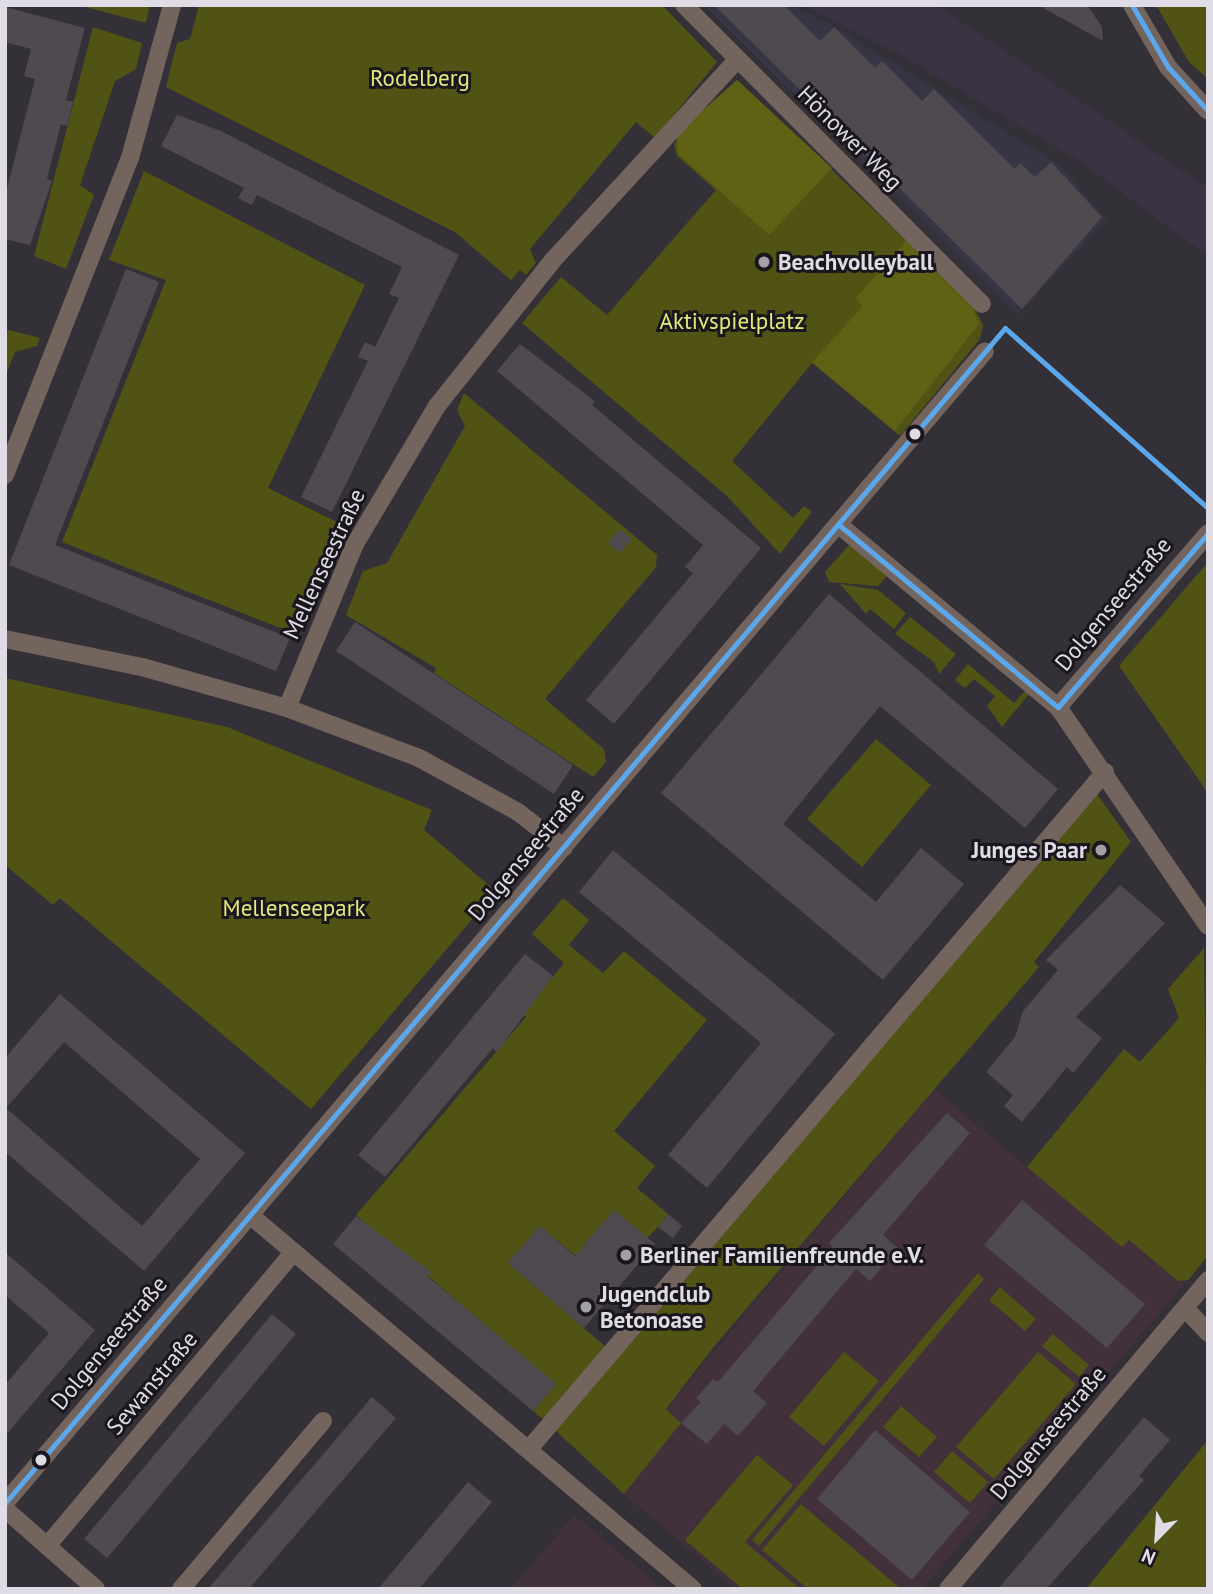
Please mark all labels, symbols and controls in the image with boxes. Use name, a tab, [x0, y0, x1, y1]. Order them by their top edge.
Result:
park label: Rodelberg	[370, 64, 470, 92]
street label: Hönower Weg	[792, 80, 908, 196]
place label: Beachvolleyball	[778, 248, 933, 276]
marker: Beachvolleyball	[756, 254, 772, 270]
park label: Aktivspielplatz	[660, 307, 804, 335]
unlabelled marker	[908, 427, 922, 441]
street label: Mellenseestraße	[277, 485, 371, 643]
street label: Dolgenseestraße	[1049, 532, 1177, 676]
street label: Dolgenseestraße	[462, 782, 590, 926]
place label: Junges Paar	[971, 836, 1087, 864]
marker: Junges Paar	[1093, 842, 1109, 858]
park label: Mellenseepark	[222, 894, 366, 922]
place label: Berliner Familienfreunde e.V.	[640, 1241, 924, 1269]
marker: Berliner Familienfreunde e.V.	[618, 1247, 634, 1263]
street label: Dolgenseestraße	[45, 1271, 173, 1415]
place label: Jugendclub Betonoase	[600, 1280, 710, 1334]
marker: Jugendclub Betonoase	[578, 1299, 594, 1315]
street label: Sewanstraße	[101, 1326, 203, 1440]
street label: Dolgenseestraße	[984, 1361, 1112, 1505]
unlabelled marker	[34, 1453, 48, 1467]
north arrow	[1122, 1503, 1192, 1573]
text: N	[1138, 1544, 1159, 1571]

